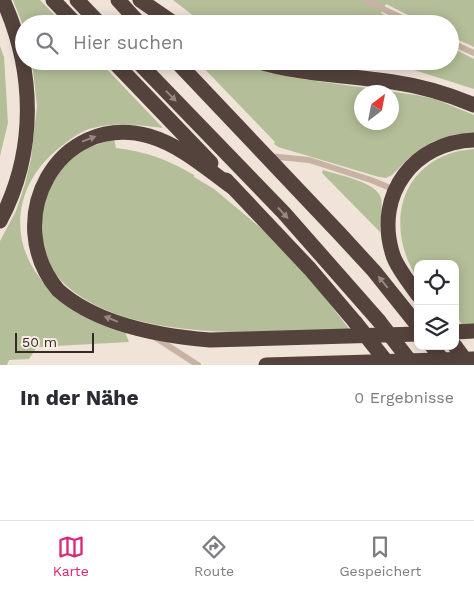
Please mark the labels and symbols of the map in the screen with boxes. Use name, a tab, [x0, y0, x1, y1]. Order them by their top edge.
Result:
north arrow	[354, 85, 399, 130]
one-way arrow	[165, 90, 177, 102]
one-way arrow	[82, 135, 97, 143]
one-way arrow	[278, 207, 289, 220]
one-way arrow	[377, 276, 388, 289]
one-way arrow	[104, 315, 118, 323]
scale bar	[15, 330, 94, 353]

